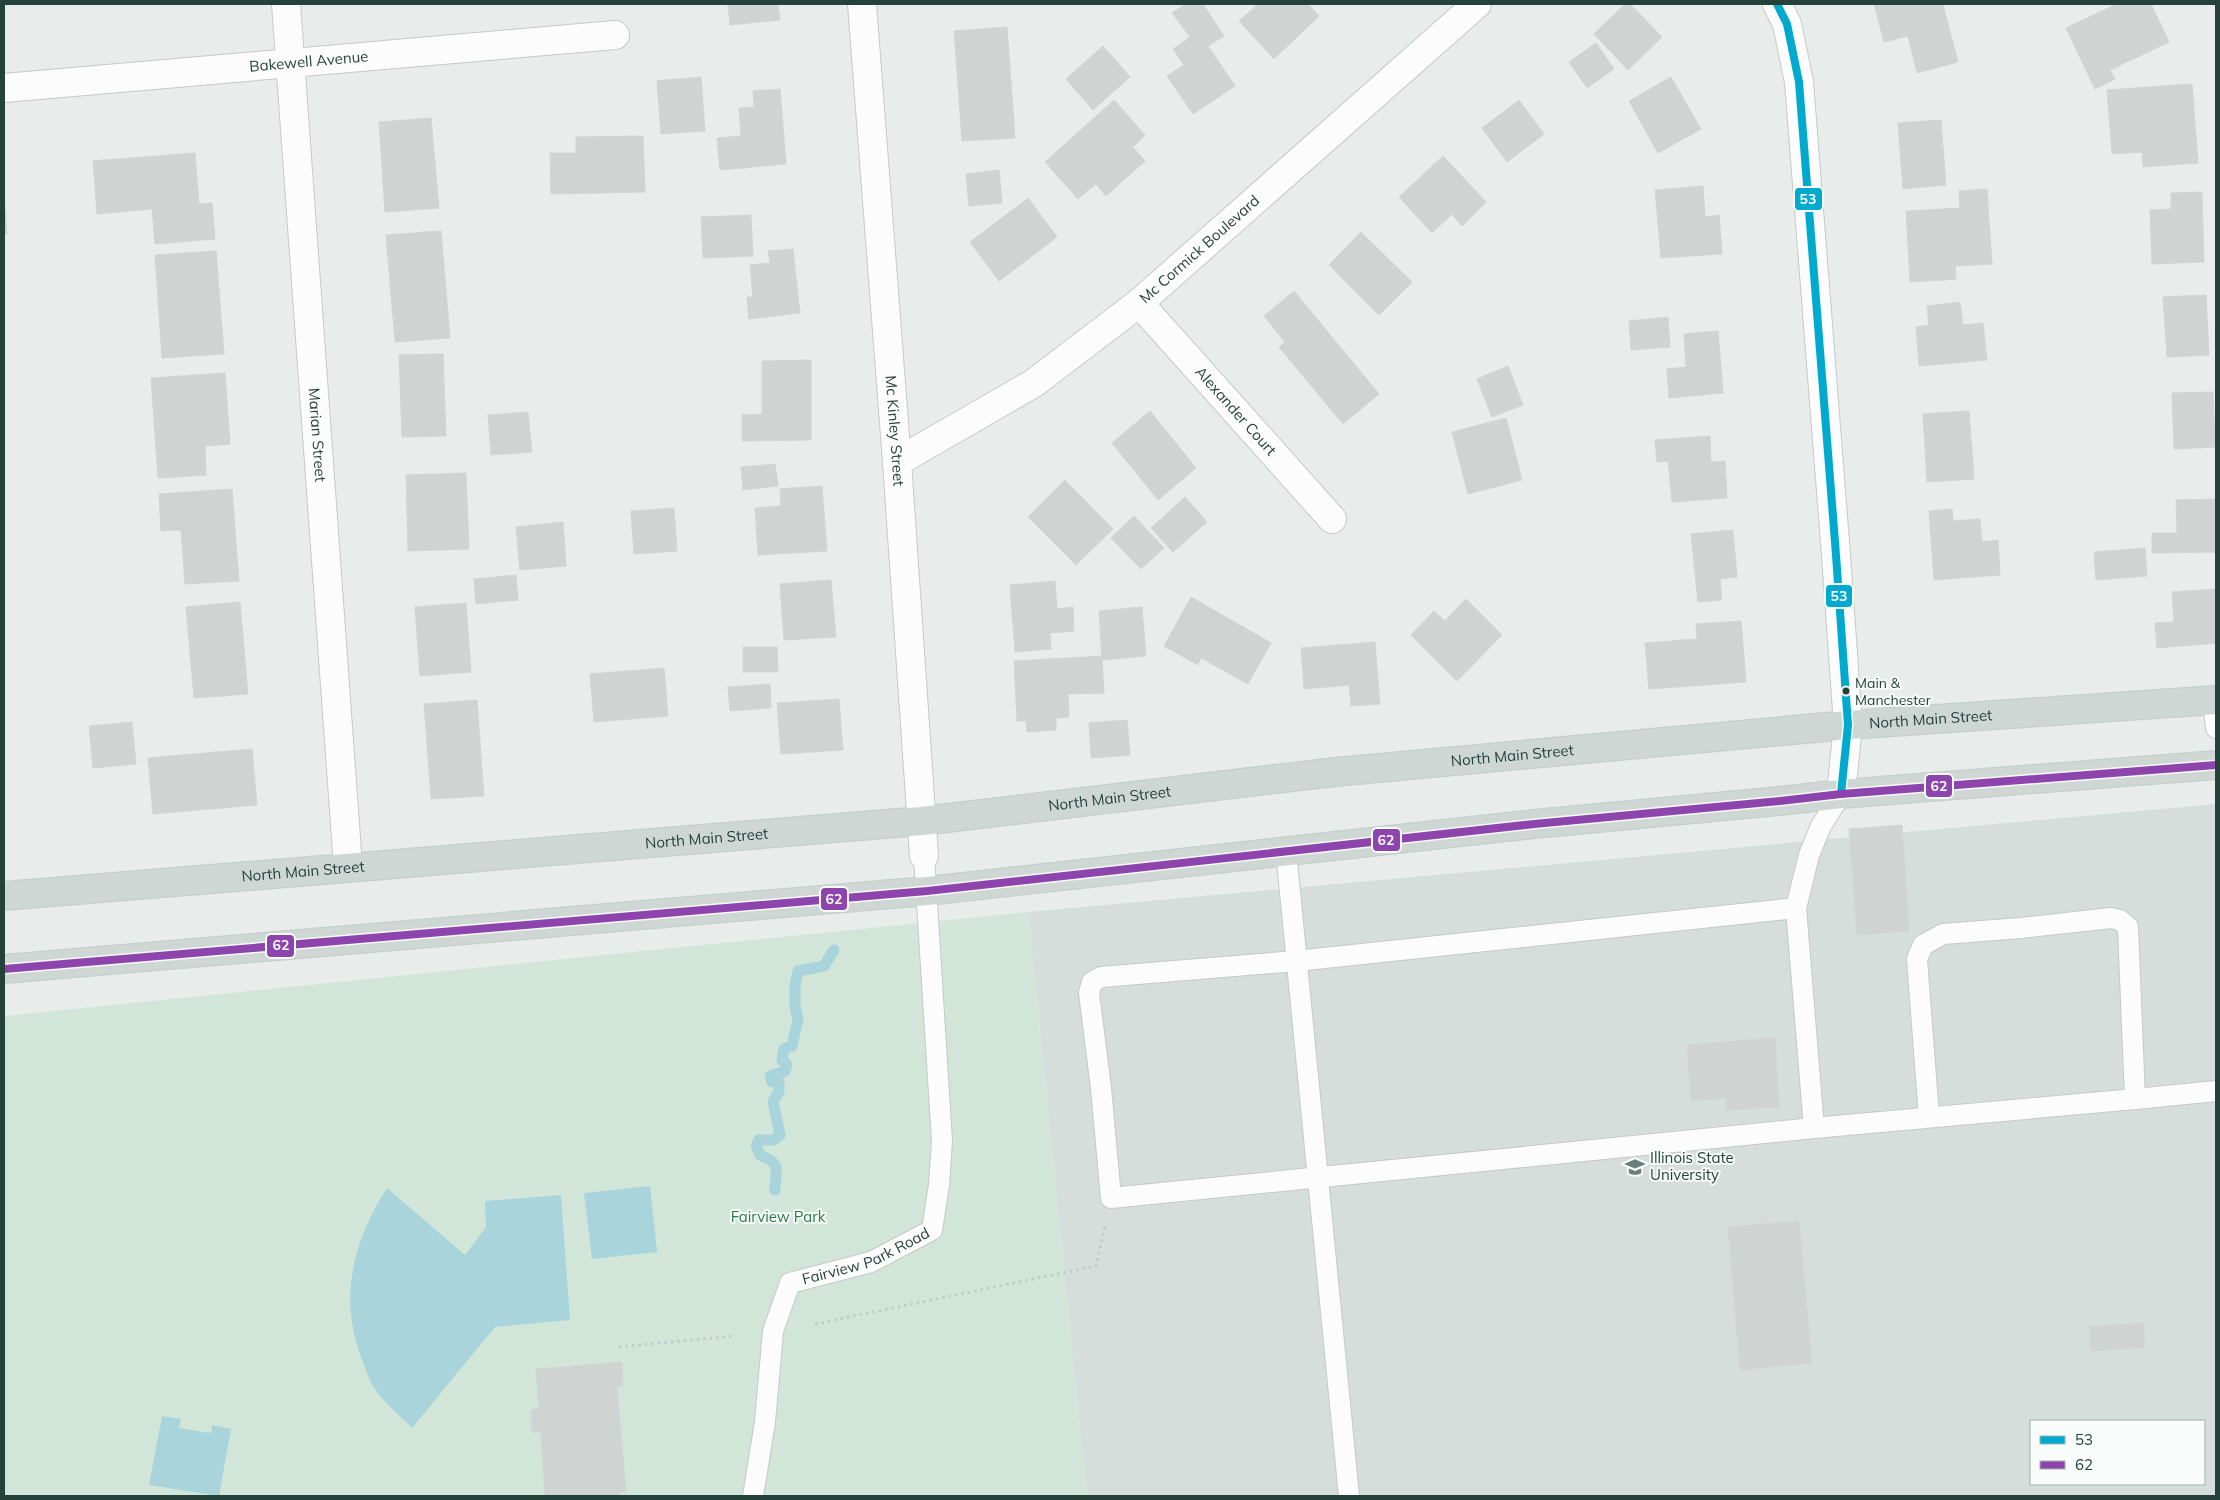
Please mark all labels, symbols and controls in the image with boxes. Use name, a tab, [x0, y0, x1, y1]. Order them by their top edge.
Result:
street label: Bakewell Avenue	[249, 46, 369, 76]
line badge: 53	[1794, 187, 1823, 211]
text: 53	[1800, 190, 1816, 208]
street label: Mc Cormick Boulevard	[1135, 191, 1263, 307]
street label: Alexander Court	[1191, 362, 1281, 459]
street label: Mc Kinley Street	[881, 375, 909, 487]
street label: Marian Street	[305, 387, 330, 483]
line badge: 53	[1825, 584, 1853, 608]
text: 53	[1831, 587, 1847, 605]
place label: Main & Manchester	[1855, 674, 1932, 709]
marker: Main & Manchester	[1841, 686, 1851, 696]
street label: North Main Street	[1868, 705, 1993, 733]
street label: North Main Street	[1450, 740, 1575, 770]
line badge: 62	[1925, 774, 1953, 798]
text: 62	[1931, 777, 1947, 795]
street label: North Main Street	[1047, 782, 1172, 815]
street label: North Main Street	[644, 824, 769, 853]
line badge: 62	[1372, 828, 1401, 852]
text: 62	[1378, 831, 1394, 849]
street label: North Main Street	[241, 857, 365, 886]
line badge: 62	[820, 887, 848, 911]
text: 62	[826, 890, 842, 908]
line badge: 62	[266, 934, 295, 958]
text: 62	[273, 936, 289, 954]
place label: Illinois State University	[1650, 1148, 1734, 1184]
school or university icon: Illinois State University	[1624, 1156, 1646, 1178]
park label: Fairview Park	[731, 1207, 826, 1226]
street label: Fairview Park Road	[800, 1223, 933, 1288]
legend	[2030, 1420, 2205, 1485]
text: 53	[2075, 1430, 2093, 1449]
text: 62	[2075, 1455, 2093, 1474]

